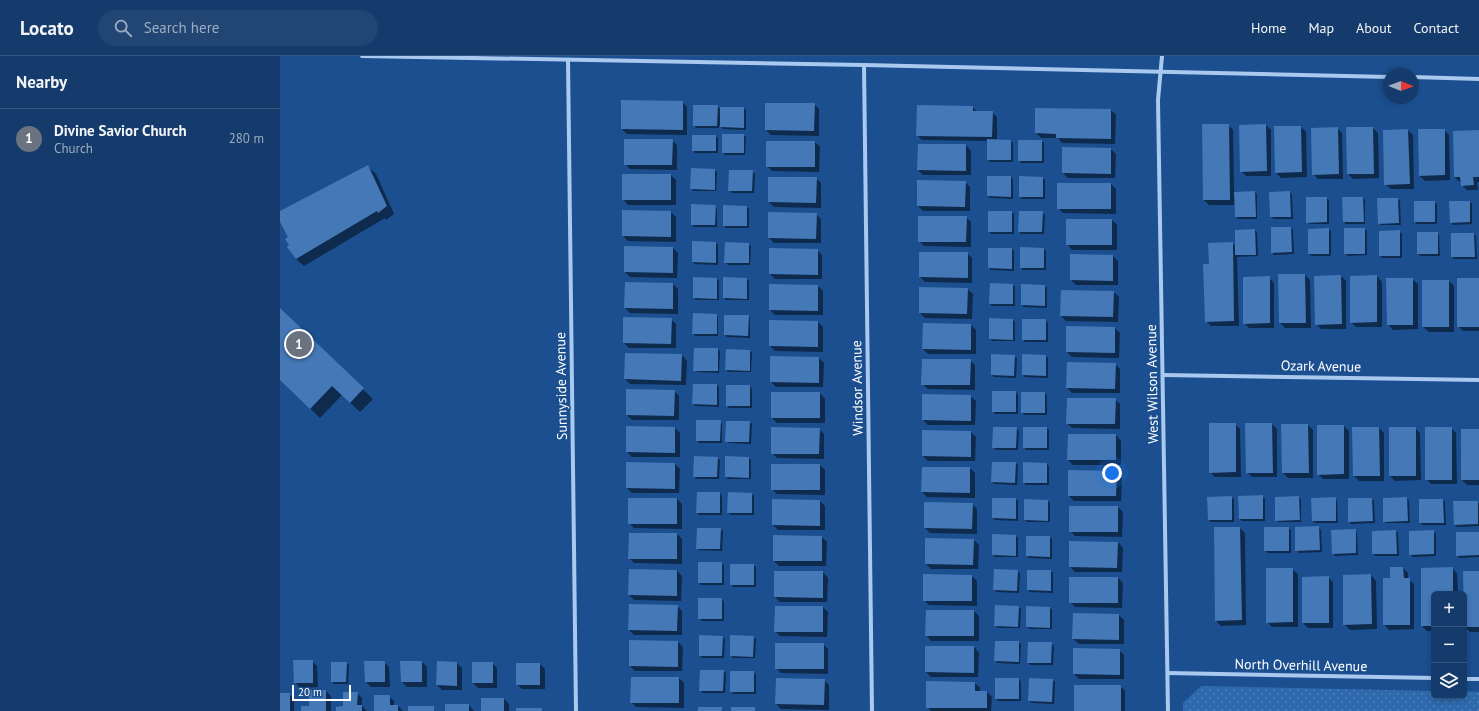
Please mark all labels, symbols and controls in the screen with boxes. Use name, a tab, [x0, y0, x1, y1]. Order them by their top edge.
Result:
search box	[98, 10, 378, 46]
text: Locato	[20, 16, 74, 40]
icon: search	[112, 17, 134, 39]
text: Search here	[144, 18, 219, 37]
text: Home	[1251, 19, 1286, 37]
text: Map	[1308, 19, 1334, 37]
text: About	[1356, 19, 1392, 37]
text: Contact	[1414, 19, 1459, 37]
north arrow	[1383, 68, 1419, 104]
text: Nearby	[16, 71, 67, 93]
text: Divine Savior Church	[54, 121, 187, 140]
text: 1	[25, 130, 33, 147]
text: 280 m	[229, 130, 264, 147]
text: Church	[54, 140, 93, 157]
street label: West Wilson Avenue	[1142, 324, 1162, 444]
pin: 1	[286, 329, 312, 359]
street label: Sunnyside Avenue	[551, 332, 571, 440]
street label: Windsor Avenue	[847, 340, 867, 436]
street label: Ozark Avenue	[1281, 356, 1361, 376]
your location	[1102, 463, 1122, 483]
map controls	[1431, 591, 1467, 699]
button: +	[1431, 591, 1467, 627]
button: −	[1431, 627, 1467, 663]
street label: North Overhill Avenue	[1235, 655, 1367, 675]
button: layers	[1431, 663, 1467, 699]
scale bar	[292, 683, 351, 702]
text: 20 m	[298, 685, 322, 699]

